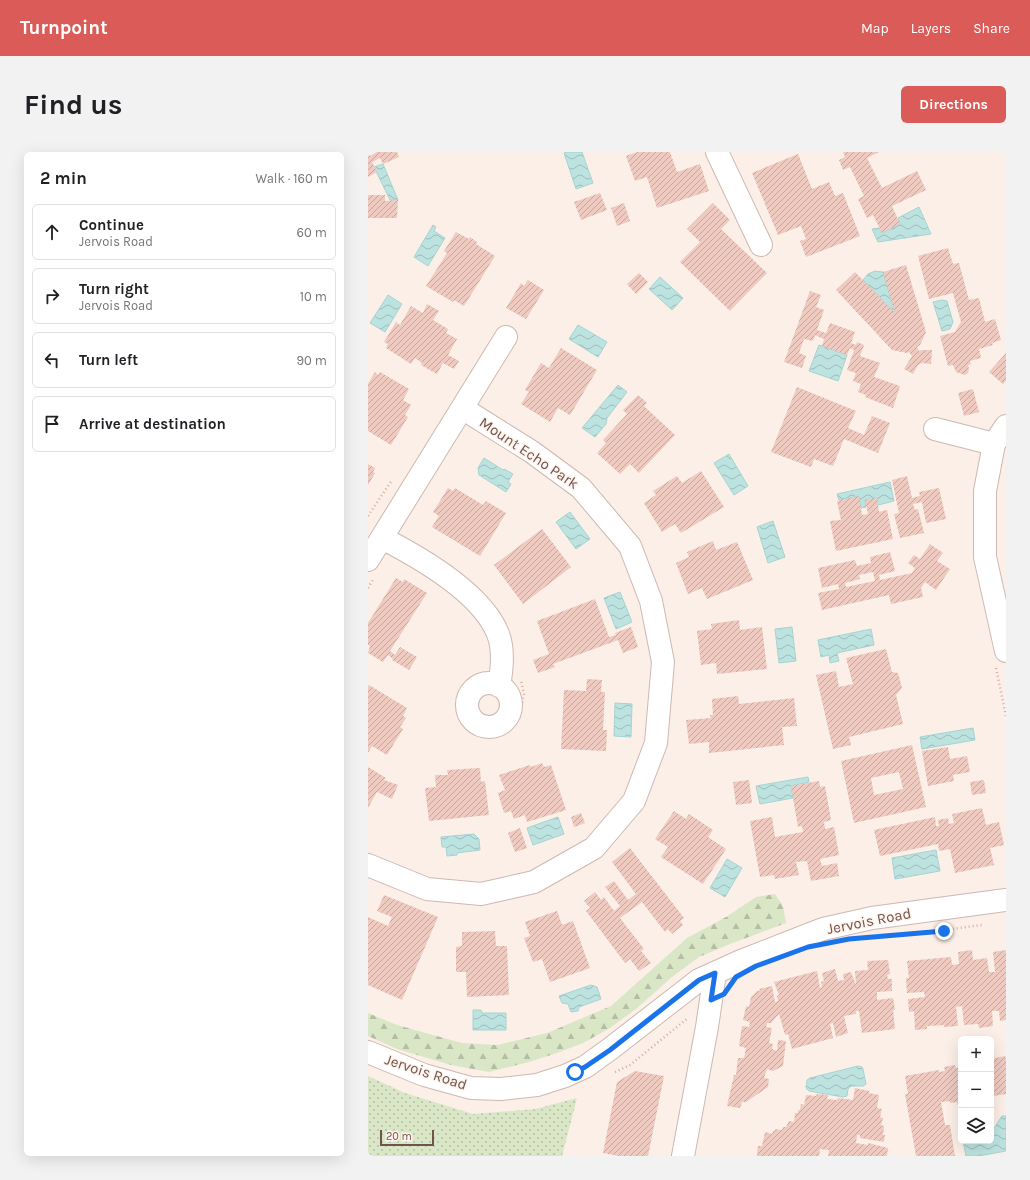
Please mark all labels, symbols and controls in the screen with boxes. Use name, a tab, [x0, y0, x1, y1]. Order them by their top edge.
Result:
text: Turnpoint	[20, 17, 108, 39]
text: Map	[861, 20, 889, 37]
text: Layers	[911, 20, 951, 37]
text: Share	[973, 20, 1010, 37]
button: Directions	[901, 86, 1006, 123]
text: Find us	[24, 88, 123, 121]
text: 2 min	[40, 168, 87, 188]
text: Walk · 160 m	[255, 171, 328, 186]
text: Continue	[79, 216, 144, 234]
icon: ahead	[41, 221, 63, 243]
text: 60 m	[297, 225, 327, 240]
text: Jervois Road	[79, 234, 153, 249]
text: Turn right	[79, 280, 149, 298]
icon: right	[41, 285, 63, 307]
text: 10 m	[300, 289, 327, 304]
text: Jervois Road	[79, 298, 153, 313]
icon: left	[41, 349, 63, 371]
text: Turn left	[79, 351, 138, 369]
text: 90 m	[296, 353, 327, 368]
icon: arrive	[41, 413, 63, 435]
street label: Mount Echo Park	[476, 413, 582, 493]
text: Arrive at destination	[79, 415, 226, 433]
street label: Jervois Road	[825, 904, 913, 938]
route end	[935, 922, 953, 940]
map controls	[958, 1036, 994, 1144]
button: +	[958, 1036, 994, 1072]
street label: Jervois Road	[383, 1050, 469, 1094]
route start	[566, 1063, 584, 1081]
button: −	[958, 1072, 994, 1108]
button: layers	[958, 1108, 994, 1144]
scale bar	[380, 1128, 434, 1147]
text: 20 m	[386, 1130, 412, 1143]

